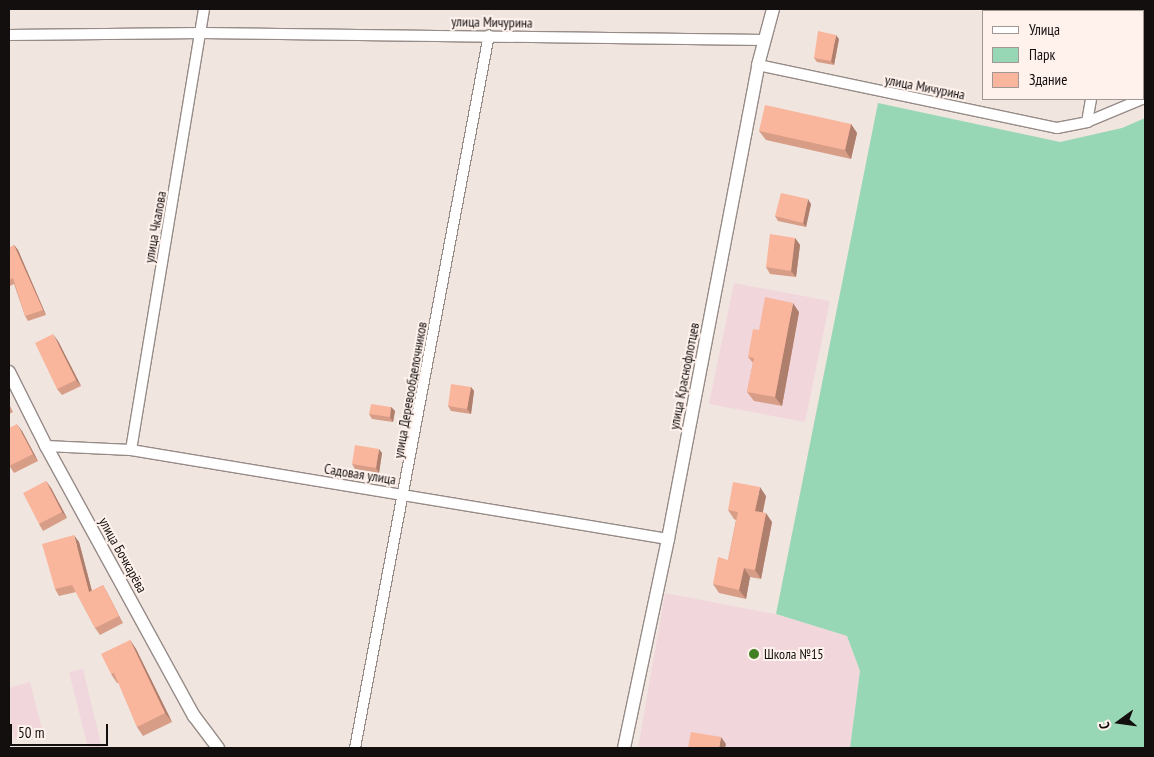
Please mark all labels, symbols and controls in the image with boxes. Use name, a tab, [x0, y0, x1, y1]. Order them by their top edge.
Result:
legend	[982, 10, 1144, 100]
street label: улица Мичурина	[451, 13, 533, 31]
text: Улица	[1029, 20, 1060, 39]
text: Парк	[1029, 45, 1055, 64]
text: Здание	[1029, 70, 1067, 89]
street label: улица Мичурина	[883, 71, 967, 103]
street label: улица Чкалова	[140, 190, 170, 264]
street label: улица Деревообделочников	[390, 320, 430, 460]
street label: улица Краснофлотцев	[665, 321, 703, 431]
street label: Садовая улица	[323, 460, 397, 488]
street label: улица Бочкарёва	[95, 514, 151, 596]
place label: Школа №15	[764, 646, 824, 662]
marker: Школа №15	[748, 648, 760, 660]
north arrow	[1094, 697, 1144, 747]
scale bar	[12, 714, 110, 746]
text: С	[1095, 720, 1114, 731]
text: 50 m	[18, 723, 44, 742]

